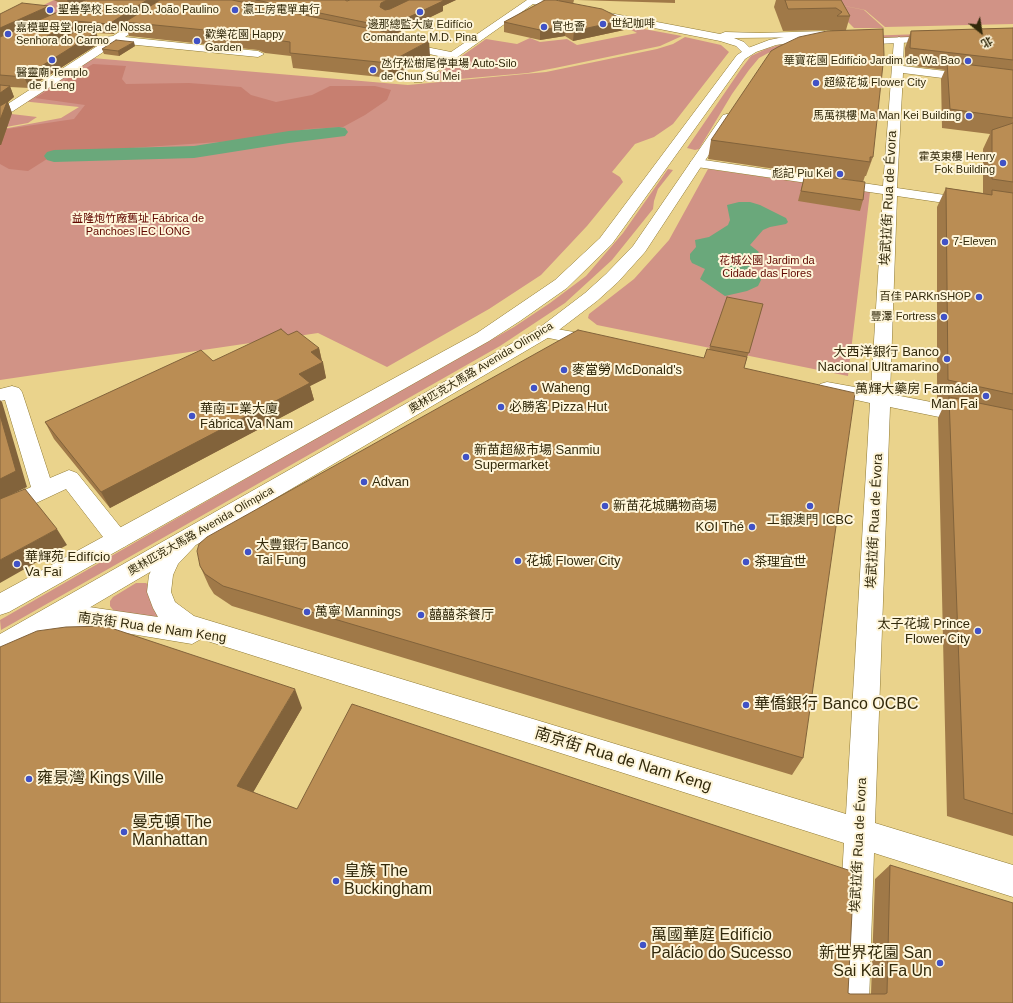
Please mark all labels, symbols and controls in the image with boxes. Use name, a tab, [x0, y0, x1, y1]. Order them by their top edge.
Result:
place label: 聖善學校 Escola D. João Paulino	[58, 3, 219, 17]
place label: 瀛工房電單車行	[243, 3, 320, 17]
marker: 聖善學校 Escola D. João Paulino	[45, 5, 55, 15]
marker: 瀛工房電單車行	[230, 5, 240, 15]
marker: 邊那總監大廈 Edifício Comandante M.D. Pina	[415, 7, 425, 17]
north arrow	[961, 12, 1001, 52]
place label: 世紀咖啡	[611, 17, 655, 31]
place label: 邊那總監大廈 Edifício Comandante M.D. Pina	[363, 18, 477, 44]
marker: 世紀咖啡	[598, 19, 608, 29]
place label: 官也薈	[552, 20, 585, 34]
place label: 嘉模聖母堂 Igreja de Nossa Senhora do Carmo	[16, 21, 151, 47]
marker: 官也薈	[539, 22, 549, 32]
place label: 歡樂花園 Happy Garden	[205, 28, 284, 54]
marker: 嘉模聖母堂 Igreja de Nossa Senhora do Carmo	[3, 29, 13, 39]
text: 北	[979, 34, 995, 50]
marker: 歡樂花園 Happy Garden	[192, 36, 202, 46]
place label: 華寶花園 Edifício Jardim de Wa Bao	[784, 54, 960, 68]
marker: 醫靈廟 Templo de I Leng	[47, 55, 57, 65]
marker: 華寶花園 Edifício Jardim de Wa Bao	[963, 56, 973, 66]
place label: 氹仔松樹尾停車場 Auto-Silo de Chun Su Mei	[381, 57, 517, 83]
marker: 氹仔松樹尾停車場 Auto-Silo de Chun Su Mei	[368, 65, 378, 75]
place label: 醫靈廟 Templo de I Leng	[16, 66, 88, 92]
place label: 超級花城 Flower City	[824, 76, 926, 90]
marker: 超級花城 Flower City	[811, 78, 821, 88]
place label: 馬萬祺樓 Ma Man Kei Building	[813, 109, 961, 123]
marker: 馬萬祺樓 Ma Man Kei Building	[964, 111, 974, 121]
street label: 埃武拉街 Rua de Évora	[878, 130, 900, 266]
place label: 霍英東樓 Henry Fok Building	[919, 150, 995, 176]
marker: 霍英東樓 Henry Fok Building	[998, 158, 1008, 168]
place label: 彪記 Piu Kei	[772, 167, 832, 181]
marker: 彪記 Piu Kei	[835, 169, 845, 179]
park label: 益隆炮竹廠舊址 Fábrica de Panchoes IEC LONG	[72, 212, 204, 238]
place label: 7-Eleven	[953, 235, 996, 249]
marker: 7-Eleven	[940, 237, 950, 247]
park label: 花城公園 Jardim da Cidade das Flores	[719, 254, 815, 280]
place label: 百佳 PARKnSHOP	[880, 290, 971, 304]
marker: 百佳 PARKnSHOP	[974, 292, 984, 302]
place label: 豐澤 Fortress	[871, 310, 936, 324]
marker: 豐澤 Fortress	[939, 312, 949, 322]
street label: 奧林匹克大馬路 Avenida Olímpica	[406, 320, 556, 416]
place label: 大西洋銀行 Banco Nacional Ultramarino	[818, 344, 939, 375]
marker: 大西洋銀行 Banco Nacional Ultramarino	[942, 354, 952, 364]
place label: 麥當勞 McDonald's	[572, 362, 682, 378]
marker: 麥當勞 McDonald's	[559, 365, 569, 375]
place label: Waheng	[542, 380, 590, 396]
place label: 萬輝大藥房 Farmácia Man Fai	[855, 381, 978, 412]
marker: Waheng	[529, 383, 539, 393]
marker: 萬輝大藥房 Farmácia Man Fai	[981, 391, 991, 401]
place label: 必勝客 Pizza Hut	[509, 399, 607, 415]
place label: 華南工業大廈 Fábrica Va Nam	[200, 401, 293, 432]
marker: 必勝客 Pizza Hut	[496, 402, 506, 412]
marker: 華南工業大廈 Fábrica Va Nam	[187, 411, 197, 421]
place label: 新苗超級市場 Sanmiu Supermarket	[474, 442, 600, 473]
marker: 新苗超級市場 Sanmiu Supermarket	[461, 452, 471, 462]
street label: 埃武拉街 Rua de Évora	[864, 453, 886, 589]
place label: Advan	[372, 474, 409, 490]
marker: Advan	[359, 477, 369, 487]
street label: 奧林匹克大馬路 Avenida Olímpica	[126, 484, 276, 578]
place label: 新苗花城購物商場	[613, 498, 717, 514]
marker: 新苗花城購物商場	[600, 501, 610, 511]
marker: 工銀澳門 ICBC	[805, 501, 815, 511]
place label: 工銀澳門 ICBC	[767, 512, 853, 528]
place label: KOI Thé	[696, 519, 744, 535]
marker: KOI Thé	[747, 522, 757, 532]
place label: 大豐銀行 Banco Tai Fung	[256, 537, 348, 568]
marker: 大豐銀行 Banco Tai Fung	[243, 547, 253, 557]
place label: 華輝苑 Edifício Va Fai	[25, 549, 110, 580]
place label: 花城 Flower City	[526, 553, 621, 569]
place label: 茶理宜世	[754, 554, 806, 570]
marker: 花城 Flower City	[513, 556, 523, 566]
marker: 茶理宜世	[741, 557, 751, 567]
marker: 華輝苑 Edifício Va Fai	[12, 559, 22, 569]
place label: 萬寧 Mannings	[315, 604, 401, 620]
marker: 萬寧 Mannings	[302, 607, 312, 617]
place label: 囍囍茶餐厅	[429, 607, 494, 623]
street label: 南京街 Rua de Nam Keng	[77, 610, 227, 646]
marker: 囍囍茶餐厅	[416, 610, 426, 620]
place label: 太子花城 Prince Flower City	[878, 616, 970, 647]
marker: 太子花城 Prince Flower City	[973, 626, 983, 636]
place label: 華僑銀行 Banco OCBC	[754, 695, 918, 715]
marker: 華僑銀行 Banco OCBC	[741, 700, 751, 710]
street label: 南京街 Rua de Nam Keng	[532, 724, 714, 796]
place label: 雍景灣 Kings Ville	[37, 769, 164, 789]
marker: 雍景灣 Kings Ville	[24, 774, 34, 784]
street label: 埃武拉街 Rua de Évora	[848, 777, 870, 913]
place label: 曼克頓 The Manhattan	[132, 813, 212, 851]
marker: 曼克頓 The Manhattan	[119, 827, 129, 837]
place label: 皇族 The Buckingham	[344, 862, 432, 900]
marker: 皇族 The Buckingham	[331, 876, 341, 886]
place label: 萬國華庭 Edifício Palácio do Sucesso	[651, 926, 792, 964]
marker: 萬國華庭 Edifício Palácio do Sucesso	[638, 940, 648, 950]
place label: 新世界花園 San Sai Kai Fa Un	[819, 944, 932, 982]
marker: 新世界花園 San Sai Kai Fa Un	[935, 958, 945, 968]

